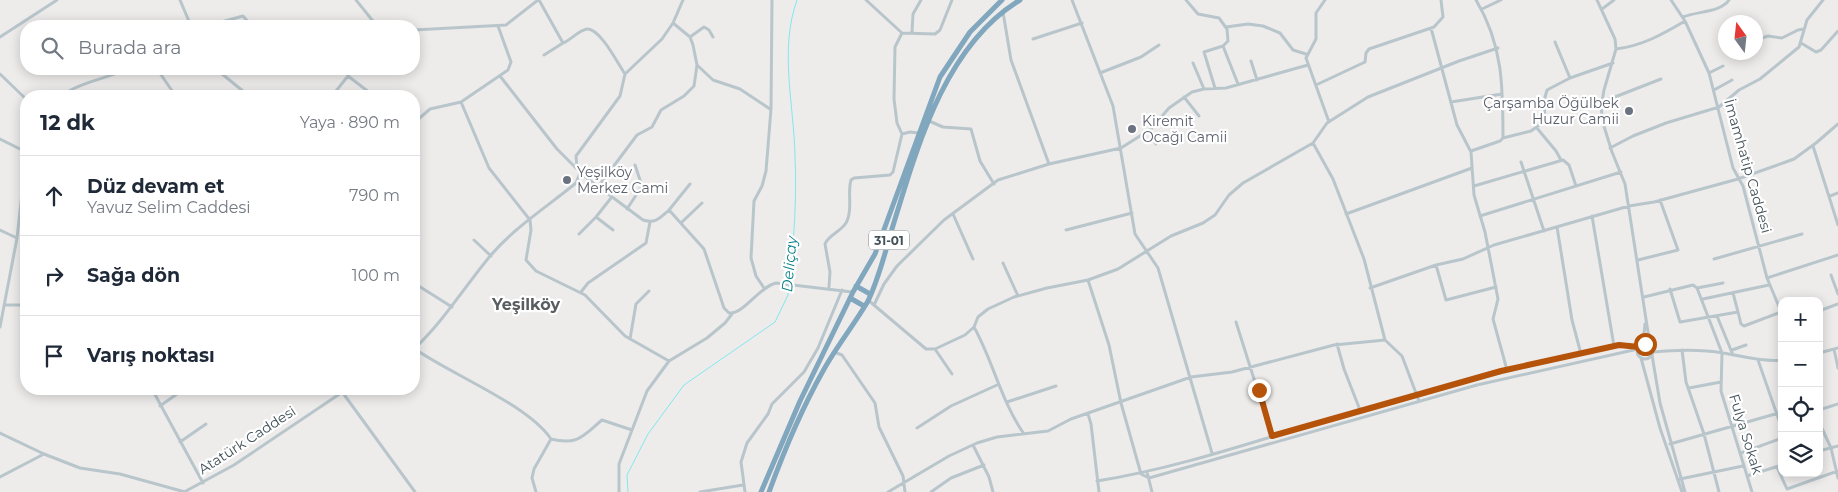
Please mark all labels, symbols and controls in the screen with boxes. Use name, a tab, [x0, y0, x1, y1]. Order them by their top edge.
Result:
north arrow	[1718, 15, 1763, 60]
search box	[20, 20, 420, 75]
icon: search	[38, 34, 66, 62]
text: Burada ara	[78, 36, 182, 59]
place label: Çarşamba Öğülbek Huzur Camii	[1483, 94, 1620, 128]
street label: İmamhatip Caddesi	[1720, 97, 1776, 235]
marker: Çarşamba Öğülbek Huzur Camii	[1623, 105, 1635, 117]
text: 12 dk	[40, 110, 95, 135]
place label: Kiremit Ocağı Camii	[1142, 112, 1227, 146]
text: Yaya · 890 m	[300, 113, 400, 132]
marker: Kiremit Ocağı Camii	[1126, 123, 1138, 135]
place label: Yeşilköy Merkez Cami	[577, 163, 668, 197]
marker: Yeşilköy Merkez Cami	[561, 174, 573, 186]
text: Düz devam et	[87, 175, 225, 198]
icon: ahead	[40, 182, 68, 210]
text: 790 m	[349, 186, 400, 205]
text: Yavuz Selim Caddesi	[87, 198, 251, 217]
road number: 31-01	[869, 230, 909, 250]
water label: Deliçay	[777, 234, 801, 293]
icon: right	[40, 262, 68, 290]
text: Sağa dön	[87, 264, 180, 287]
text: 100 m	[352, 266, 400, 285]
district label: Yeşilköy	[491, 295, 560, 315]
map controls	[1778, 297, 1823, 477]
button: +	[1778, 297, 1823, 342]
route start	[1634, 333, 1657, 356]
icon: arrive	[40, 342, 68, 370]
button: −	[1778, 342, 1823, 387]
text: Varış noktası	[87, 344, 215, 367]
route end	[1248, 379, 1271, 402]
button: locate	[1778, 387, 1823, 432]
street label: Fulya Sokak	[1725, 392, 1767, 477]
street label: Atatürk Caddesi	[195, 402, 299, 478]
button: layers	[1778, 432, 1823, 477]

